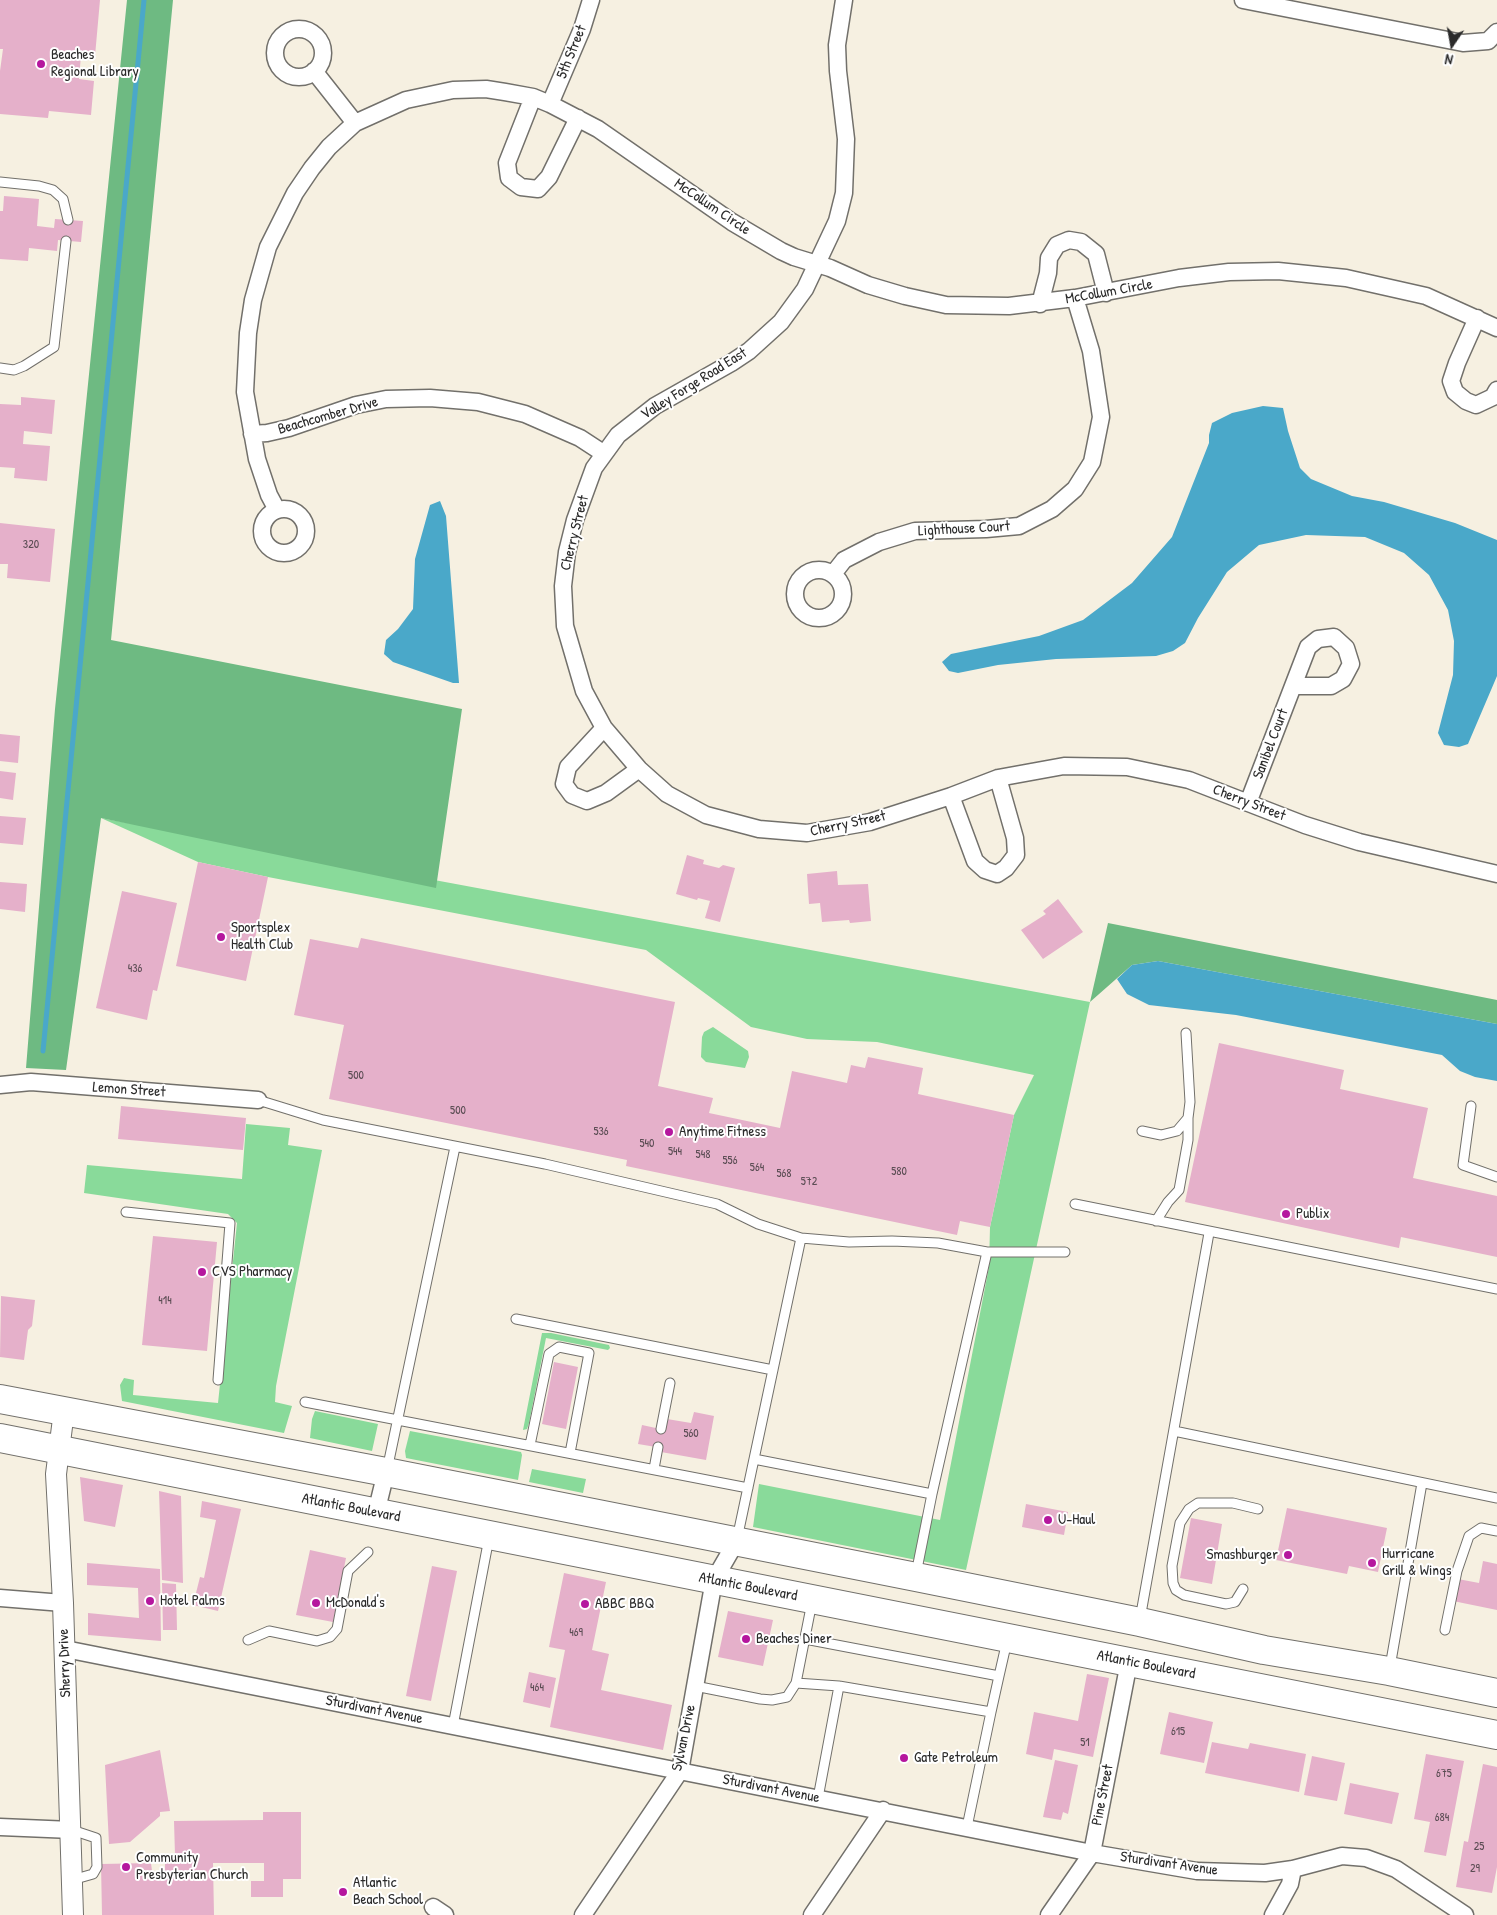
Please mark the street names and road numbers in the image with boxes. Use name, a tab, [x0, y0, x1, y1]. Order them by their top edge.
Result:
street label: 5th Street	[553, 23, 591, 81]
street label: McCollum Circle	[670, 175, 754, 239]
street label: McCollum Circle	[1064, 275, 1154, 309]
street label: Valley Forge Road East	[638, 344, 750, 424]
street label: Beachcomber Drive	[276, 393, 380, 439]
street label: Cherry Street	[557, 494, 593, 572]
street label: Lighthouse Court	[918, 518, 1010, 540]
street label: Sanibel Court	[1249, 706, 1293, 782]
street label: Cherry Street	[1210, 781, 1288, 825]
street label: Cherry Street	[809, 807, 887, 841]
street label: Lemon Street	[92, 1078, 166, 1102]
street label: Atlantic Boulevard	[300, 1490, 402, 1526]
street label: Atlantic Boulevard	[697, 1569, 799, 1605]
street label: Sherry Drive	[55, 1628, 75, 1698]
street label: Atlantic Boulevard	[1095, 1647, 1197, 1683]
street label: Sturdivant Avenue	[324, 1692, 424, 1728]
street label: Sylvan Drive	[668, 1703, 700, 1773]
street label: Pine Street	[1088, 1763, 1118, 1827]
street label: Sturdivant Avenue	[721, 1771, 821, 1807]
street label: Sturdivant Avenue	[1119, 1848, 1219, 1880]

